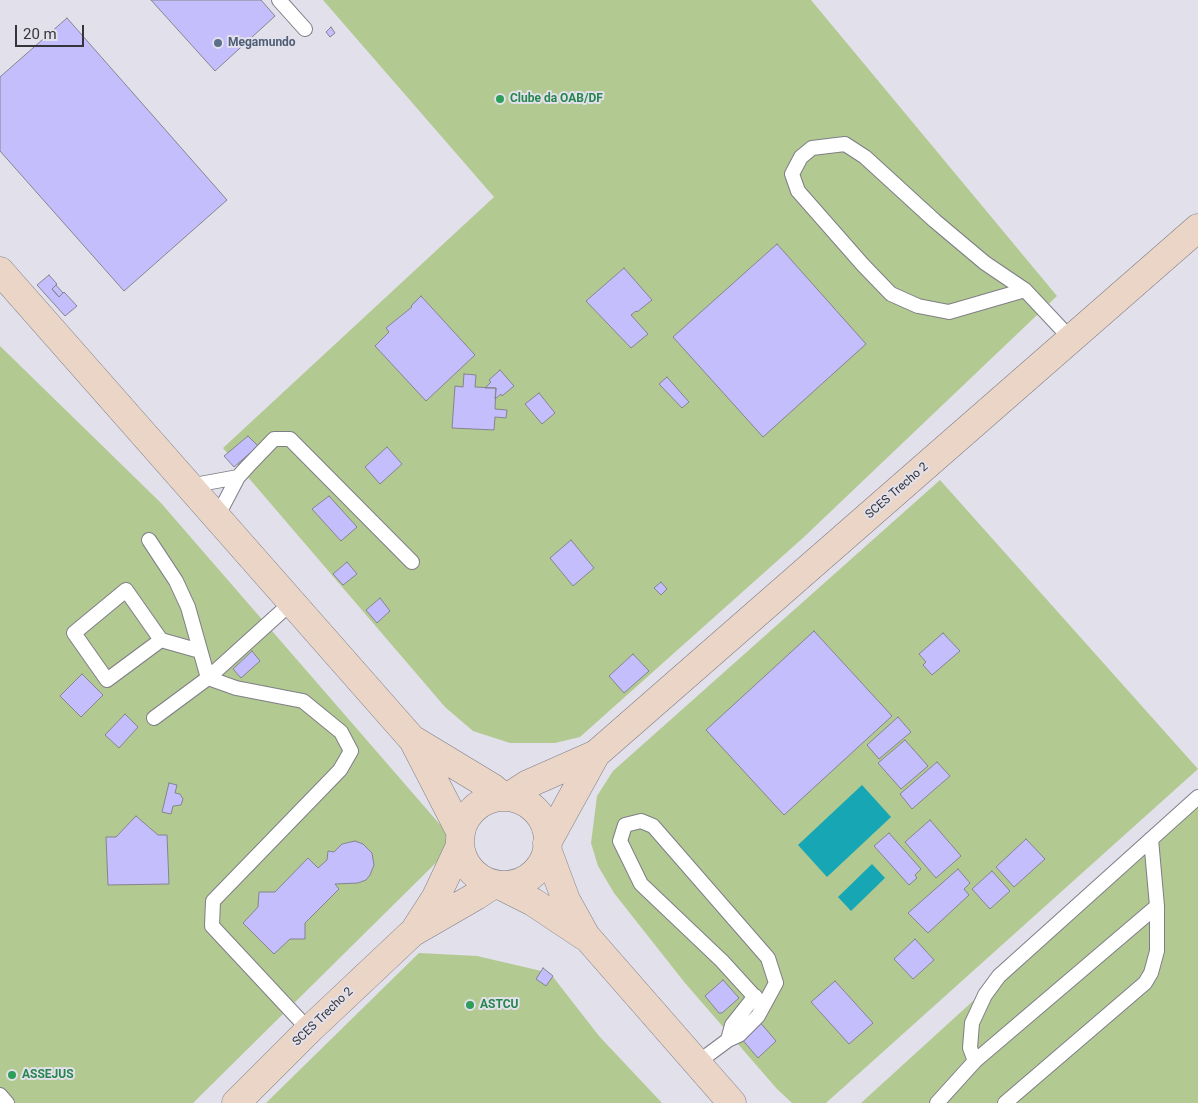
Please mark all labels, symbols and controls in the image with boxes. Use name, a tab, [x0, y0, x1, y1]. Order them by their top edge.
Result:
scale bar	[18, 15, 86, 47]
text: 20 m	[23, 25, 57, 43]
place label: Megamundo	[228, 36, 296, 50]
marker: Megamundo	[212, 37, 224, 49]
place label: Clube da OAB/DF	[510, 92, 603, 106]
marker: Clube da OAB/DF	[494, 93, 506, 105]
street label: SCES Trecho 2	[863, 460, 931, 522]
street label: SCES Trecho 2	[290, 985, 356, 1049]
place label: ASTCU	[480, 998, 518, 1012]
marker: ASTCU	[464, 999, 476, 1011]
place label: ASSEJUS	[22, 1068, 74, 1082]
marker: ASSEJUS	[6, 1069, 18, 1081]

